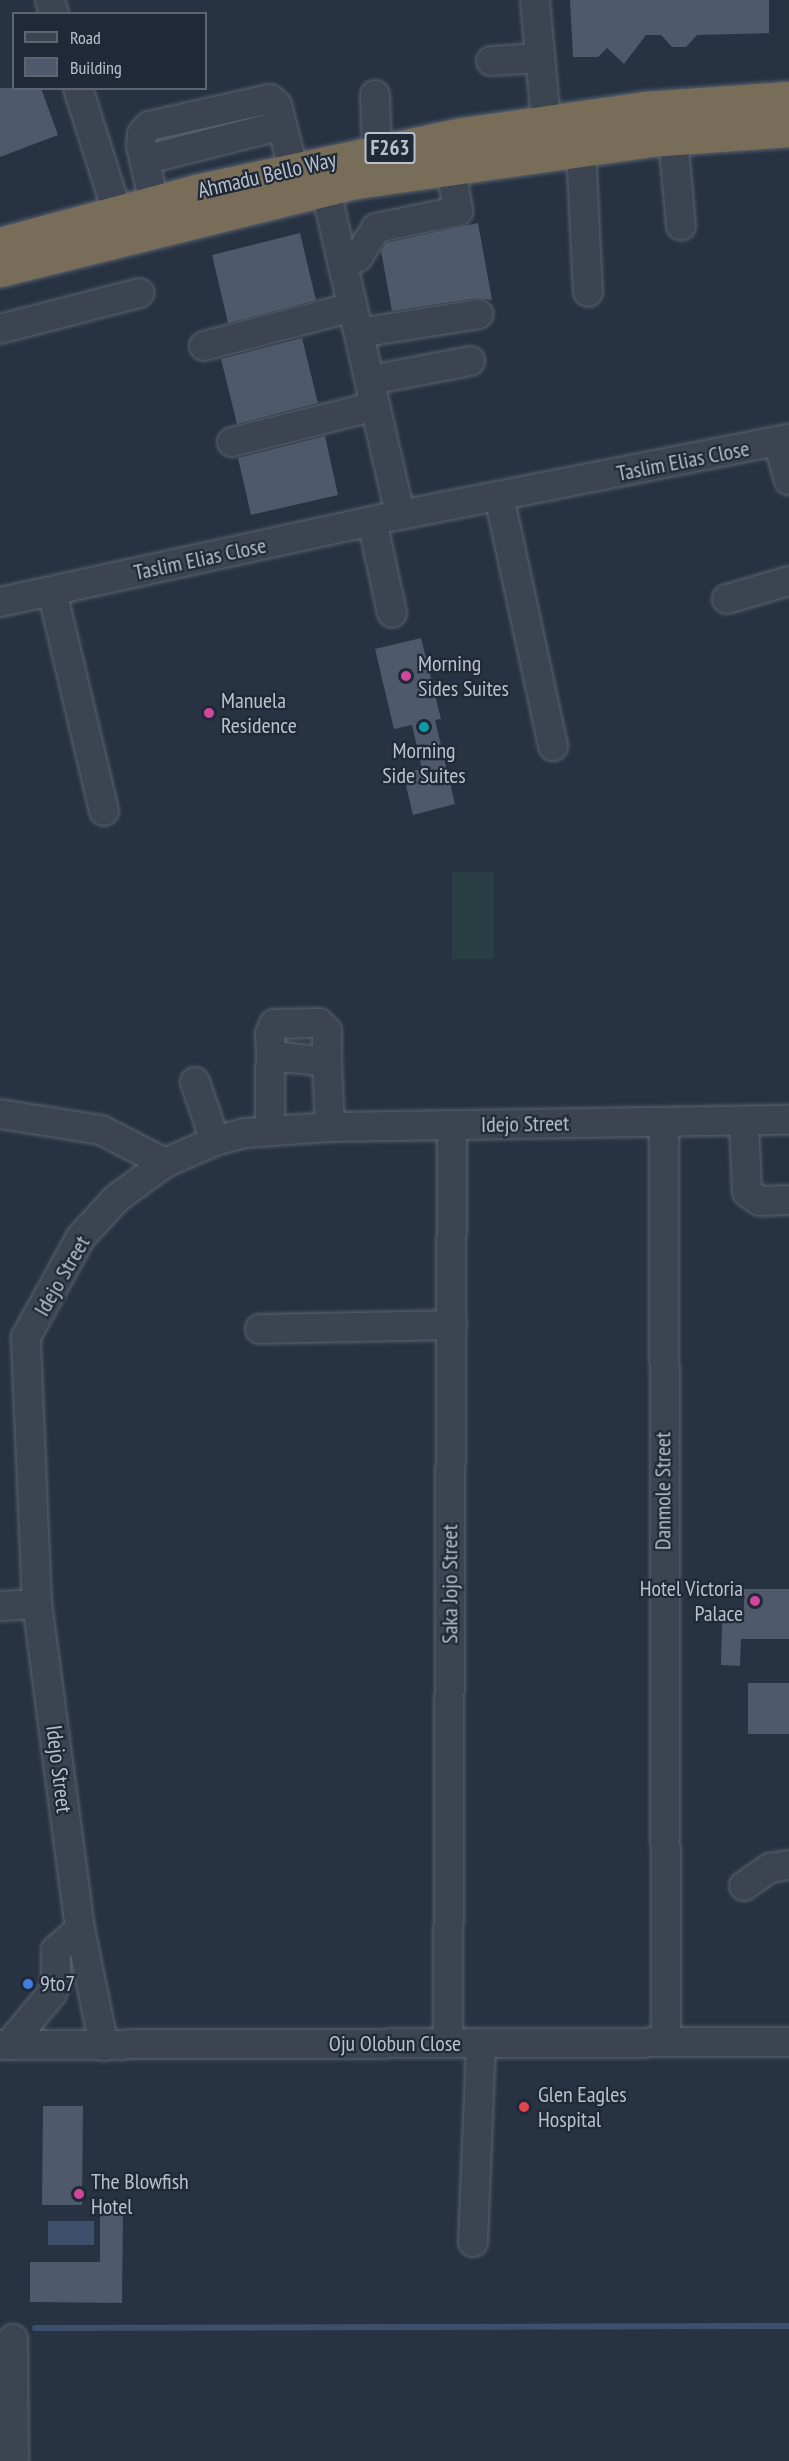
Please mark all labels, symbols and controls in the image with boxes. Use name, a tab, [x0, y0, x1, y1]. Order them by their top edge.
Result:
legend	[12, 12, 207, 90]
text: Road	[70, 26, 101, 49]
text: Building	[70, 56, 122, 79]
road number: F263	[364, 130, 416, 166]
street label: Ahmadu Bello Way	[195, 146, 339, 204]
street label: Taslim Elias Close	[614, 435, 752, 487]
street label: Taslim Elias Close	[131, 532, 269, 586]
place label: Morning Sides Suites	[418, 650, 509, 702]
marker: Morning Sides Suites	[399, 669, 413, 683]
place label: Manuela Residence	[221, 687, 297, 738]
marker: Manuela Residence	[202, 706, 216, 720]
marker: Morning Side Suites	[417, 720, 431, 734]
place label: Morning Side Suites	[382, 737, 466, 788]
street label: Idejo Street	[481, 1110, 569, 1138]
street label: Idejo Street	[29, 1231, 95, 1321]
street label: Danmole Street	[650, 1432, 676, 1550]
street label: Saka Jojo Street	[437, 1524, 463, 1644]
place label: Hotel Victoria Palace	[639, 1575, 743, 1627]
marker: Hotel Victoria Palace	[748, 1594, 762, 1608]
street label: Idejo Street	[41, 1724, 77, 1814]
place label: 9to7	[40, 1971, 75, 1997]
marker: 9to7	[21, 1977, 35, 1991]
street label: Oju Olobun Close	[329, 2031, 461, 2057]
place label: Glen Eagles Hospital	[538, 2081, 627, 2132]
marker: Glen Eagles Hospital	[515, 2098, 533, 2116]
place label: The Blowfish Hotel	[91, 2168, 189, 2220]
marker: The Blowfish Hotel	[72, 2187, 86, 2201]

